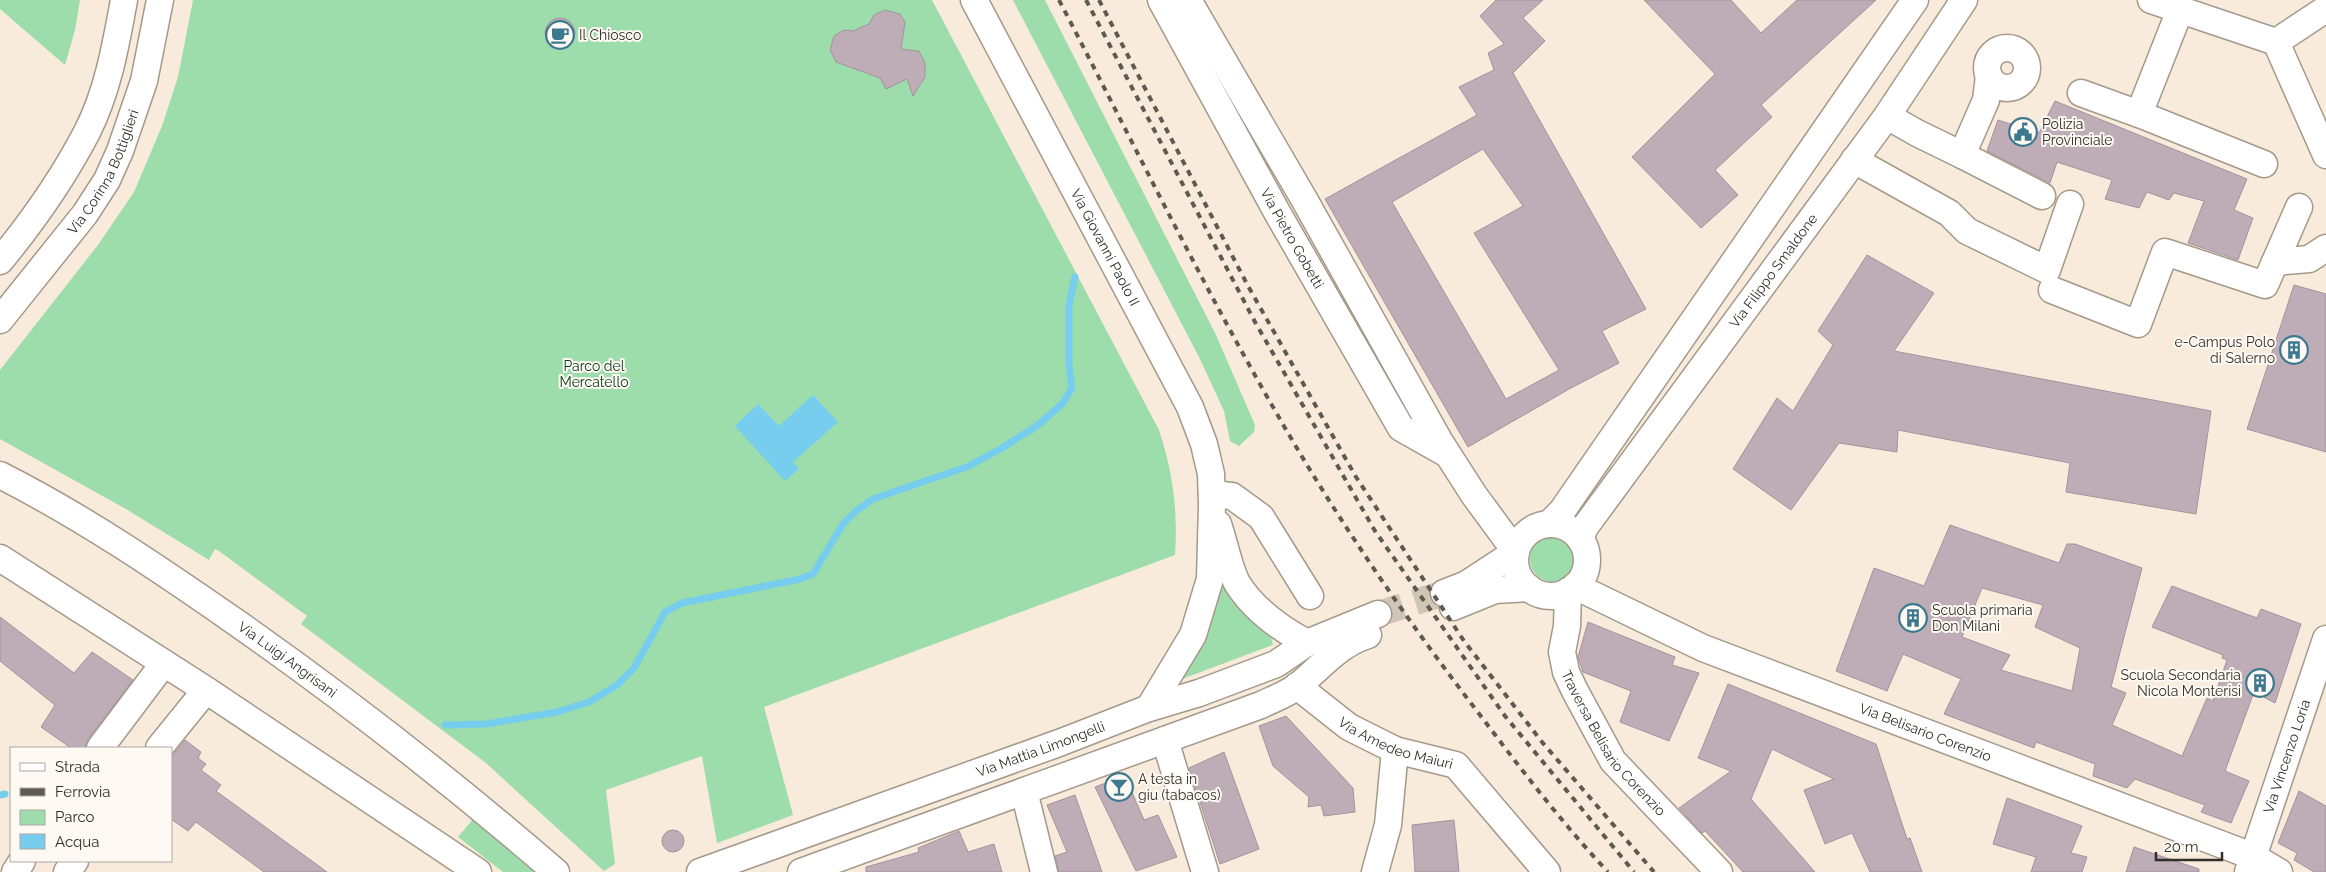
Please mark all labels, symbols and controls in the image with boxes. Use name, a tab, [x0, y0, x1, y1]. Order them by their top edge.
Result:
cafe icon: Il Chiosco	[545, 20, 575, 50]
place label: Il Chiosco	[579, 27, 641, 43]
street label: Via Corinna Bottiglieri	[64, 107, 142, 237]
place label: Polizia Provinciale	[2042, 116, 2113, 148]
public building icon: Polizia Provinciale	[2008, 117, 2038, 147]
street label: Via Pietro Gobetti	[1257, 185, 1327, 291]
street label: Via Giovanni Paolo II	[1068, 186, 1143, 309]
street label: Via Filippo Smaldone	[1726, 211, 1820, 331]
place label: e-Campus Polo di Salerno	[2174, 334, 2275, 366]
building icon: e-Campus Polo di Salerno	[2279, 335, 2309, 365]
park label: Parco del Mercatello	[559, 358, 629, 390]
place label: Scuola primaria Don Milani	[1932, 602, 2033, 634]
building icon: Scuola primaria Don Milani	[1898, 603, 1928, 633]
street label: Via Luigi Angrisani	[235, 618, 340, 701]
place label: Scuola Secondaria Nicola Monterisi	[2120, 667, 2241, 699]
street label: Traversa Belisario Corenzio	[1558, 668, 1669, 819]
building icon: Scuola Secondaria Nicola Monterisi	[2245, 668, 2275, 698]
street label: Via Vincenzo Loria	[2260, 697, 2313, 815]
street label: Via Belisario Corenzio	[1857, 700, 1994, 765]
street label: Via Amedeo Maiuri	[1335, 714, 1455, 772]
street label: Via Mattia Limongelli	[974, 718, 1107, 780]
legend	[10, 747, 172, 862]
text: Strada	[55, 758, 100, 776]
place label: A testa in giu (tabacos)	[1138, 771, 1221, 803]
bar icon: A testa in giu (tabacos)	[1104, 772, 1134, 802]
text: Ferrovia	[55, 783, 111, 801]
text: Parco	[55, 808, 95, 826]
scale bar	[2156, 830, 2222, 862]
text: Acqua	[55, 833, 99, 851]
text: 20 m	[2164, 838, 2199, 856]

